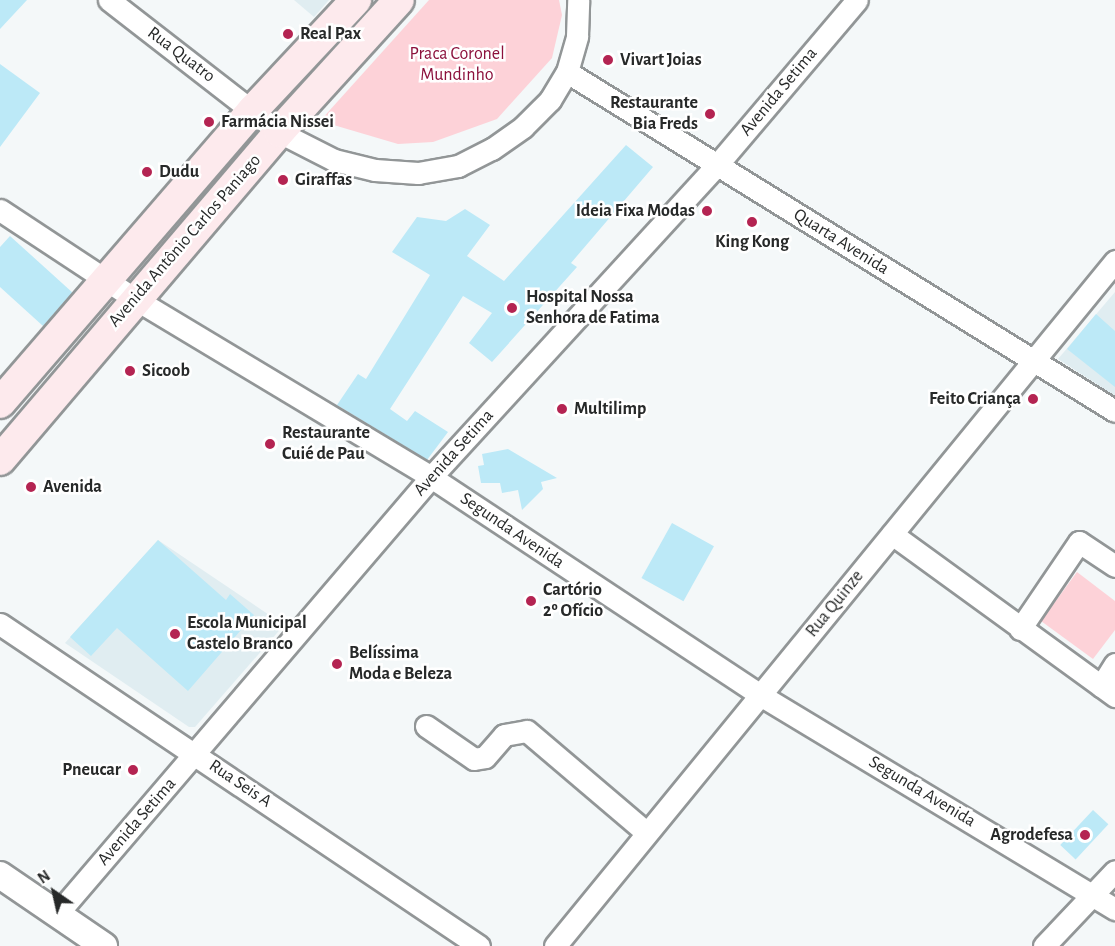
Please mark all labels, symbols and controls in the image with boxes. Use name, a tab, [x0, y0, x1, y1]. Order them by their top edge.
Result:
street label: Rua Quatro	[143, 22, 219, 88]
place label: Real Pax	[300, 23, 361, 45]
marker: Real Pax	[281, 27, 295, 41]
street label: Avenida Setima	[736, 43, 822, 141]
park label: Praca Coronel Mundinho	[409, 44, 505, 86]
place label: Vivart Joias	[620, 49, 702, 71]
marker: Vivart Joias	[601, 53, 615, 67]
place label: Restaurante Bia Freds	[610, 93, 698, 136]
marker: Restaurante Bia Freds	[703, 107, 717, 121]
place label: Farmácia Nissei	[221, 111, 334, 133]
marker: Farmácia Nissei	[202, 115, 216, 129]
street label: Avenida Antônio Carlos Paniago	[104, 150, 266, 332]
place label: Dudu	[159, 161, 199, 183]
marker: Dudu	[140, 165, 154, 179]
place label: Giraffas	[295, 169, 352, 191]
marker: Giraffas	[276, 173, 290, 187]
place label: Ideia Fixa Modas	[576, 200, 695, 222]
marker: Ideia Fixa Modas	[700, 204, 714, 218]
street label: Quarta Avenida	[789, 204, 893, 280]
marker: King Kong	[745, 215, 759, 229]
place label: King Kong	[715, 231, 789, 253]
place label: Hospital Nossa Senhora de Fatima	[526, 287, 660, 330]
marker: Hospital Nossa Senhora de Fatima	[503, 299, 521, 317]
place label: Sicoob	[142, 360, 190, 382]
marker: Sicoob	[123, 364, 137, 378]
place label: Feito Criança	[929, 388, 1021, 410]
marker: Feito Criança	[1026, 392, 1040, 406]
place label: Multilimp	[574, 398, 646, 420]
marker: Multilimp	[555, 402, 569, 416]
street label: Avenida Setima	[409, 405, 499, 501]
place label: Restaurante Cuié de Pau	[282, 423, 370, 466]
marker: Restaurante Cuié de Pau	[263, 437, 277, 451]
place label: Avenida	[43, 476, 102, 498]
marker: Avenida	[24, 480, 38, 494]
street label: Segunda Avenida	[456, 488, 568, 574]
street label: Rua Quinze	[801, 566, 869, 642]
place label: Cartório 2º Ofício	[543, 580, 603, 622]
marker: Cartório 2º Ofício	[524, 594, 538, 608]
place label: Escola Municipal Castelo Branco	[187, 613, 307, 656]
marker: Escola Municipal Castelo Branco	[168, 627, 182, 641]
place label: Belíssima Moda e Beleza	[349, 643, 452, 686]
marker: Belíssima Moda e Beleza	[330, 657, 344, 671]
street label: Segunda Avenida	[865, 752, 979, 832]
street label: Rua Seis A	[205, 755, 275, 813]
place label: Pneucar	[62, 759, 121, 781]
marker: Pneucar	[126, 763, 140, 777]
street label: Avenida Setima	[93, 774, 181, 870]
place label: Agrodefesa	[990, 824, 1073, 846]
marker: Agrodefesa	[1078, 828, 1092, 842]
north arrow	[24, 862, 84, 922]
text: N	[35, 867, 53, 887]

